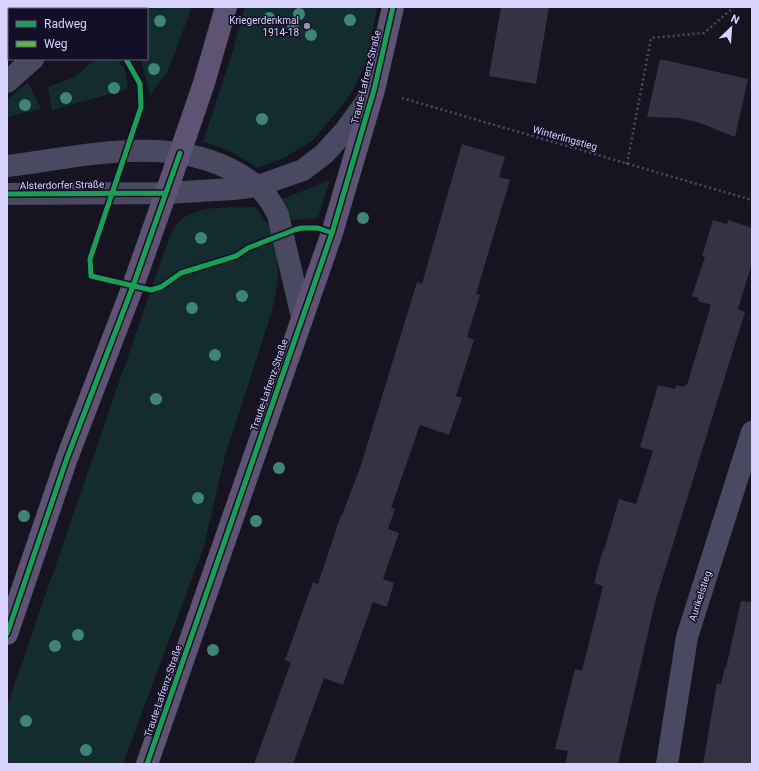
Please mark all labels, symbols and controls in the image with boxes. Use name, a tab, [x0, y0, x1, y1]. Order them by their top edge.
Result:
legend	[8, 8, 148, 60]
north arrow	[711, 8, 751, 48]
text: N	[729, 12, 741, 27]
place label: Kriegerdenkmal 1914-18	[229, 15, 299, 38]
text: Radweg	[44, 17, 87, 31]
marker: Kriegerdenkmal 1914-18	[302, 21, 312, 31]
street label: Traute-Lafrenz-Straße	[349, 29, 383, 125]
text: Weg	[44, 37, 68, 51]
street label: Winterlingstieg	[531, 124, 599, 152]
street label: Alsterdorfer Straße	[20, 179, 104, 191]
street label: Traute-Lafrenz-Straße	[248, 338, 290, 432]
street label: Aurikelstieg	[687, 569, 713, 623]
street label: Traute-Lafrenz-Straße	[142, 644, 184, 738]

